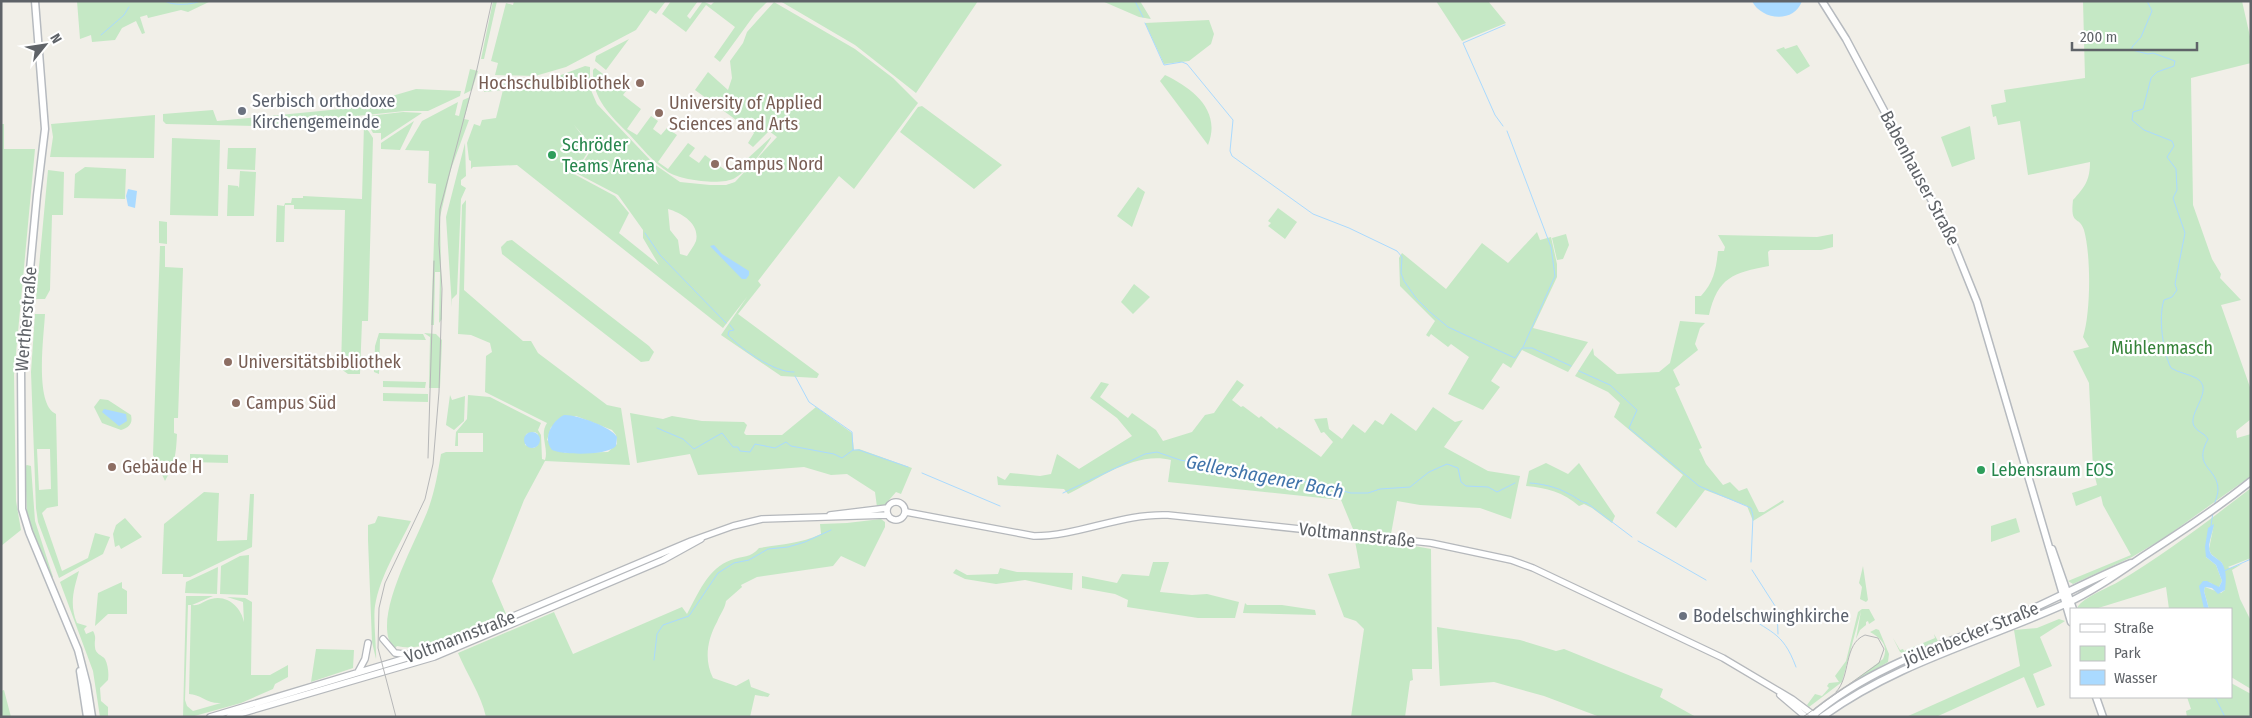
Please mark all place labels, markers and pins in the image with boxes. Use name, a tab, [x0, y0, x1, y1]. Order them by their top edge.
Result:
place label: Hochschulbibliothek	[478, 72, 631, 94]
marker: Hochschulbibliothek	[634, 77, 646, 89]
place label: Serbisch orthodoxe Kirchengemeinde	[252, 90, 396, 133]
place label: University of Applied Sciences and Arts	[669, 92, 822, 135]
marker: Serbisch orthodoxe Kirchengemeinde	[236, 105, 248, 117]
marker: University of Applied Sciences and Arts	[653, 107, 665, 119]
place label: Schröder Teams Arena	[562, 134, 655, 177]
marker: Schröder Teams Arena	[546, 149, 558, 161]
place label: Campus Nord	[725, 153, 823, 175]
marker: Campus Nord	[709, 158, 721, 170]
place label: Universitätsbibliothek	[238, 351, 402, 373]
marker: Universitätsbibliothek	[222, 356, 234, 368]
place label: Campus Süd	[246, 392, 337, 414]
marker: Campus Süd	[230, 397, 242, 409]
place label: Gebäude H	[122, 456, 203, 478]
place label: Lebensraum EOS	[1991, 459, 2114, 481]
marker: Gebäude H	[106, 461, 118, 473]
marker: Lebensraum EOS	[1975, 464, 1987, 476]
place label: Bodelschwinghkirche	[1693, 605, 1849, 627]
marker: Bodelschwinghkirche	[1677, 610, 1689, 622]

